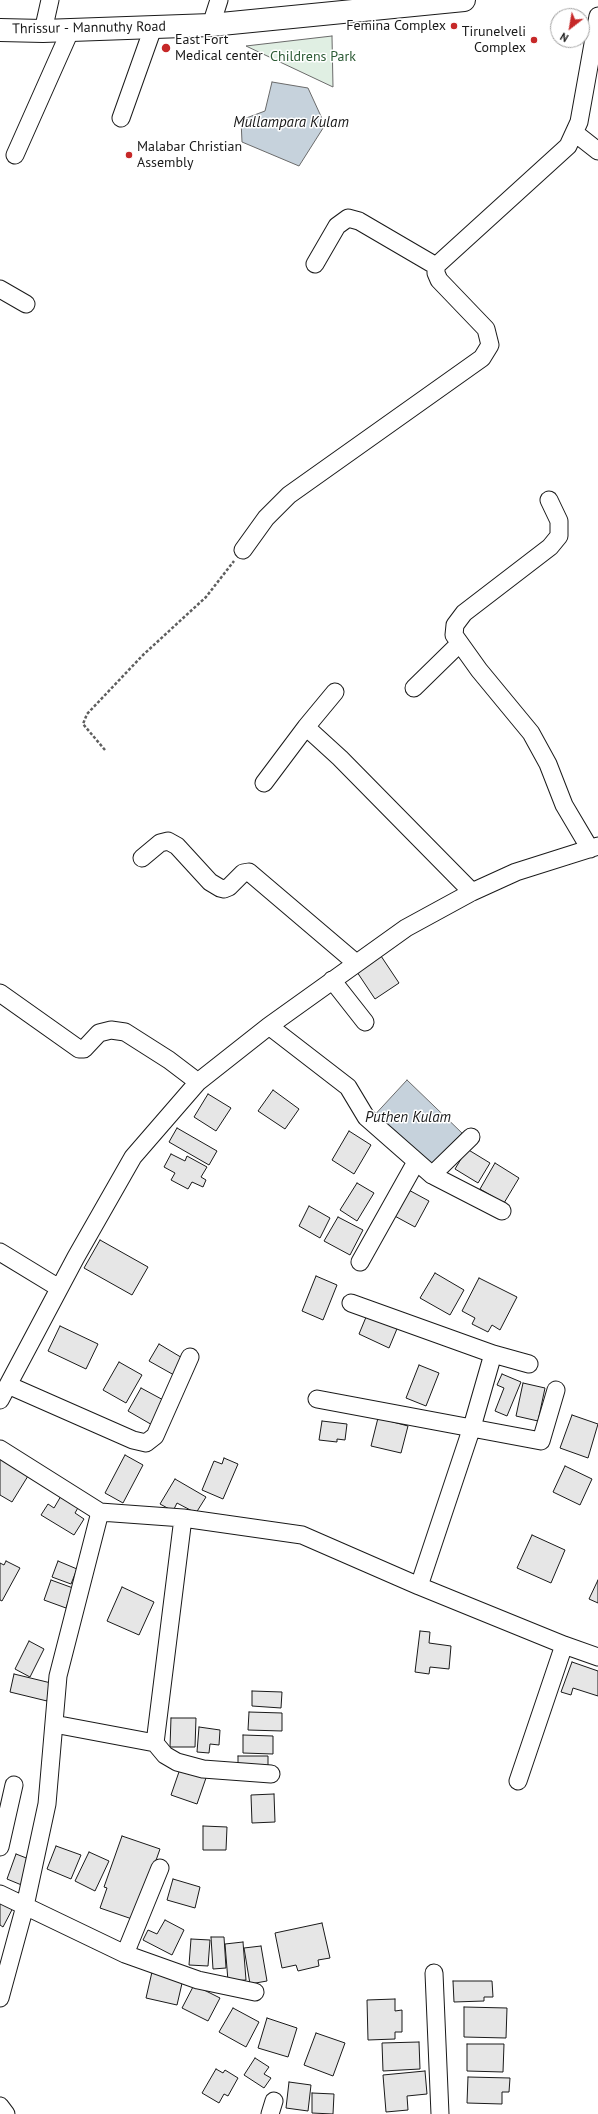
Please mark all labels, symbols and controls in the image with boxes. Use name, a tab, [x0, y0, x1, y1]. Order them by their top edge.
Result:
north arrow	[550, 8, 590, 48]
street label: Thrissur - Mannuthy Road	[12, 18, 166, 38]
place label: Femina Complex	[346, 18, 446, 34]
marker: Femina Complex	[449, 21, 459, 31]
place label: Tirunelveli Complex	[462, 24, 526, 56]
text: N	[558, 30, 571, 45]
place label: East Fort Medical center	[175, 32, 263, 64]
marker: Tirunelveli Complex	[529, 35, 539, 45]
marker: East Fort Medical center	[160, 42, 172, 54]
park label: Childrens Park	[270, 49, 356, 65]
water label: Mullampara Kulam	[233, 114, 349, 132]
place label: Malabar Christian Assembly	[137, 139, 242, 172]
marker: Malabar Christian Assembly	[124, 150, 134, 160]
water label: Puthen Kulam	[365, 1109, 451, 1127]

